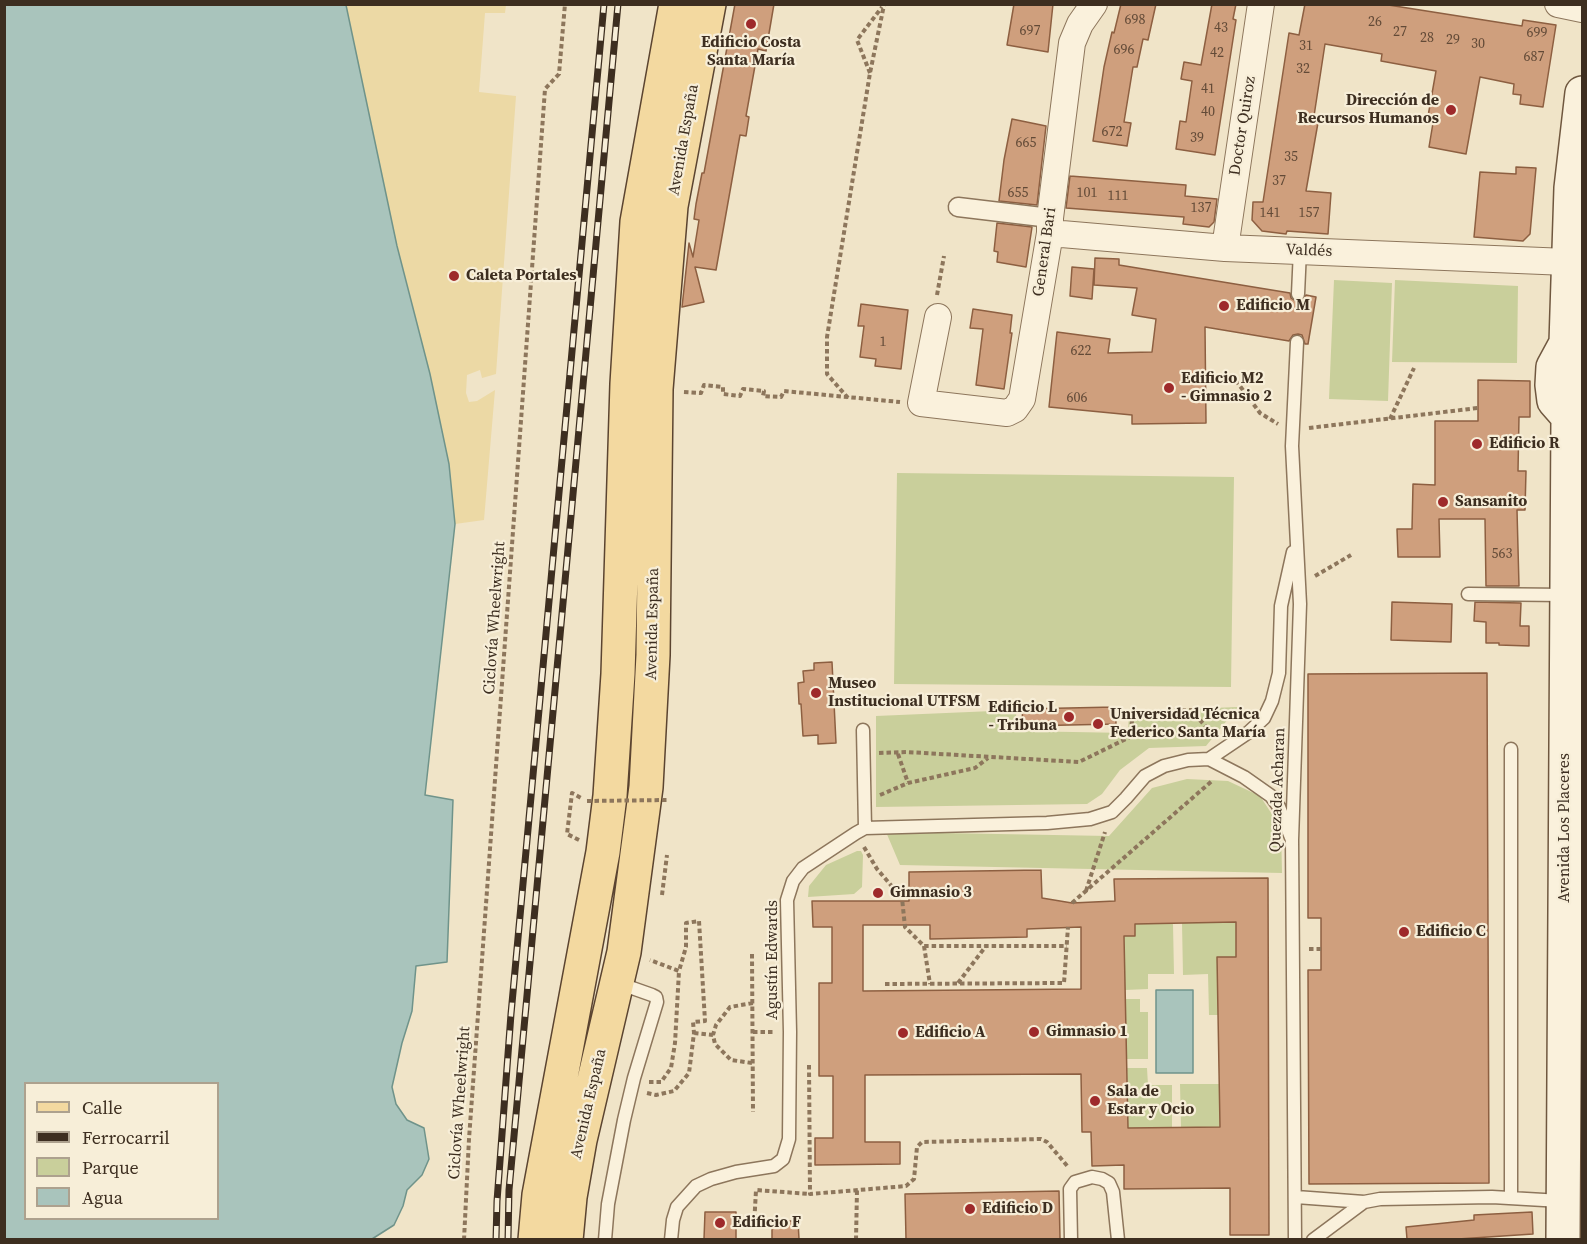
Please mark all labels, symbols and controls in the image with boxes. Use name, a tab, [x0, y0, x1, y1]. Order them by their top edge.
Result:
house number: 698	[1125, 12, 1145, 28]
house number: 26	[1368, 14, 1382, 30]
marker: Edificio Costa Santa María	[744, 17, 758, 31]
house number: 43	[1214, 20, 1228, 36]
house number: 697	[1020, 23, 1040, 39]
house number: 27	[1393, 24, 1407, 40]
house number: 699	[1527, 25, 1547, 41]
house number: 28	[1420, 30, 1434, 46]
house number: 29	[1446, 32, 1460, 48]
place label: Edificio Costa Santa María	[701, 33, 801, 71]
house number: 30	[1471, 36, 1485, 52]
house number: 31	[1299, 38, 1313, 54]
house number: 696	[1114, 42, 1134, 58]
house number: 42	[1210, 45, 1224, 61]
house number: 687	[1524, 49, 1544, 65]
house number: 32	[1296, 61, 1310, 77]
street label: Doctor Quiroz	[1226, 75, 1260, 177]
house number: 41	[1201, 81, 1215, 97]
street label: Avenida España	[665, 83, 703, 197]
place label: Dirección de Recursos Humanos	[1297, 91, 1439, 129]
marker: Dirección de Recursos Humanos	[1444, 103, 1458, 117]
house number: 40	[1201, 104, 1215, 120]
house number: 672	[1102, 124, 1122, 140]
house number: 39	[1190, 130, 1204, 146]
house number: 665	[1016, 135, 1036, 151]
house number: 35	[1284, 149, 1298, 165]
house number: 37	[1272, 173, 1286, 189]
house number: 655	[1008, 185, 1028, 201]
house number: 101	[1077, 185, 1097, 201]
house number: 111	[1108, 188, 1128, 204]
house number: 137	[1191, 200, 1211, 216]
house number: 141	[1260, 205, 1280, 221]
house number: 157	[1299, 205, 1319, 221]
street label: General Bari	[1029, 206, 1061, 298]
street label: Valdés	[1285, 241, 1333, 261]
place label: Caleta Portales	[466, 266, 577, 286]
marker: Caleta Portales	[447, 269, 461, 283]
place label: Edificio M	[1236, 296, 1310, 316]
marker: Edificio M	[1217, 299, 1231, 313]
house number: 1	[880, 334, 886, 350]
house number: 622	[1071, 343, 1091, 359]
place label: Edificio M2 - Gimnasio 2	[1181, 369, 1272, 407]
marker: Edificio M2 - Gimnasio 2	[1162, 381, 1176, 395]
house number: 606	[1067, 390, 1087, 406]
place label: Edificio R	[1489, 434, 1560, 454]
marker: Edificio R	[1470, 437, 1484, 451]
place label: Sansanito	[1455, 492, 1527, 512]
marker: Sansanito	[1436, 495, 1450, 509]
street label: Ciclovía Wheelwright	[480, 541, 510, 695]
house number: 563	[1492, 546, 1512, 562]
street label: Avenida España	[642, 568, 664, 680]
place label: Museo Institucional UTFSM	[828, 674, 980, 712]
marker: Museo Institucional UTFSM	[809, 686, 823, 700]
place label: Edificio L - Tribuna	[988, 698, 1057, 736]
place label: Universidad Técnica Federico Santa María	[1110, 705, 1266, 743]
marker: Edificio L - Tribuna	[1062, 710, 1076, 724]
marker: Universidad Técnica Federico Santa María	[1091, 717, 1105, 731]
street label: Quezada Acharan	[1266, 727, 1290, 853]
street label: Avenida Los Placeres	[1555, 753, 1575, 903]
place label: Gimnasio 3	[890, 883, 972, 903]
marker: Gimnasio 3	[871, 886, 885, 900]
street label: Agustín Edwards	[763, 900, 783, 1020]
place label: Edificio C	[1416, 922, 1486, 942]
marker: Edificio C	[1397, 925, 1411, 939]
place label: Gimnasio 1	[1046, 1022, 1128, 1042]
place label: Edificio A	[915, 1023, 986, 1043]
marker: Gimnasio 1	[1027, 1025, 1041, 1039]
street label: Ciclovía Wheelwright	[445, 1026, 475, 1180]
marker: Edificio A	[896, 1026, 910, 1040]
street label: Avenida España	[567, 1047, 611, 1161]
legend	[24, 1082, 219, 1220]
place label: Sala de Estar y Ocio	[1107, 1082, 1194, 1120]
marker: Sala de Estar y Ocio	[1088, 1094, 1102, 1108]
text: Calle	[82, 1095, 122, 1120]
text: Ferrocarril	[82, 1125, 170, 1150]
text: Parque	[82, 1155, 139, 1180]
text: Agua	[82, 1185, 123, 1210]
place label: Edificio D	[982, 1199, 1053, 1219]
marker: Edificio D	[963, 1202, 977, 1216]
place label: Edificio F	[732, 1213, 801, 1233]
marker: Edificio F	[713, 1216, 727, 1230]

